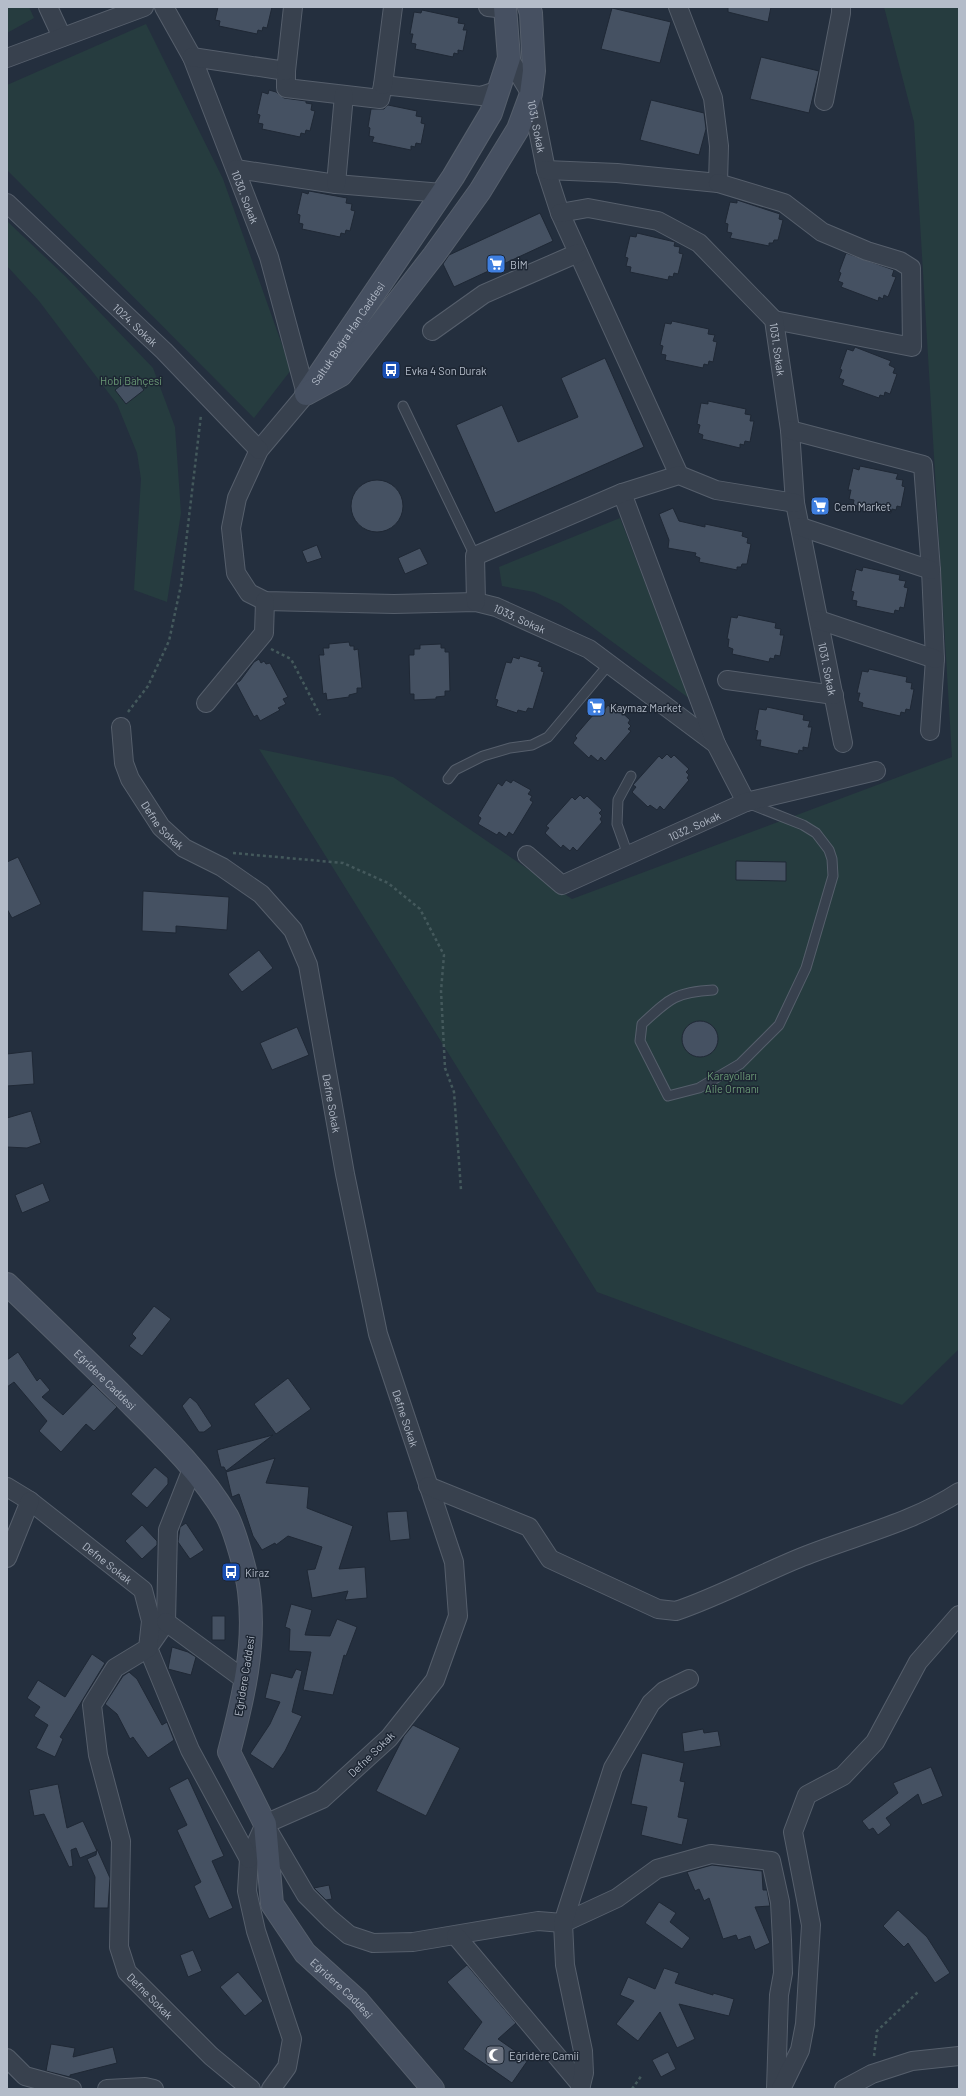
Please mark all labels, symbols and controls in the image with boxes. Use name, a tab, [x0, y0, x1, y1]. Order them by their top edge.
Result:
street label: 1031. Sokak	[526, 99, 549, 154]
street label: 1030. Sokak	[230, 168, 262, 226]
supermarket icon: BİM	[485, 253, 507, 275]
place label: BİM	[510, 257, 528, 271]
street label: Saltuk Buğra Han Caddesi	[308, 279, 387, 387]
street label: 1024. Sokak	[111, 300, 161, 349]
street label: 1031. Sokak	[768, 321, 789, 377]
bus stop icon: Evka 4 Son Durak	[380, 359, 402, 381]
place label: Evka 4 Son Durak	[405, 364, 487, 377]
park label: Hobi Bahçesi	[100, 374, 162, 387]
supermarket icon: Cem Market	[809, 495, 831, 517]
place label: Cem Market	[834, 500, 890, 513]
street label: 1033. Sokak	[492, 600, 548, 635]
street label: 1031. Sokak	[816, 641, 840, 697]
supermarket icon: Kaymaz Market	[585, 696, 607, 718]
place label: Kaymaz Market	[610, 701, 682, 714]
street label: Defne Sokak	[139, 798, 187, 852]
street label: 1032. Sokak	[666, 808, 723, 843]
park label: Karayolları Aile Ormanı	[705, 1069, 759, 1095]
street label: Defne Sokak	[321, 1073, 344, 1134]
street label: Eğridere Caddesi	[72, 1346, 139, 1412]
street label: Defne Sokak	[390, 1388, 422, 1449]
street label: Defne Sokak	[80, 1539, 136, 1586]
bus stop icon: Kiraz	[220, 1561, 242, 1583]
place label: Kiraz	[245, 1566, 269, 1579]
street label: Eğridere Caddesi	[231, 1635, 257, 1717]
street label: Defne Sokak	[345, 1728, 397, 1779]
street label: Eğridere Caddesi	[308, 1955, 376, 2021]
street label: Defne Sokak	[125, 1970, 176, 2021]
mosque icon: Eğridere Camii	[484, 2044, 506, 2066]
place label: Eğridere Camii	[509, 2049, 579, 2062]

